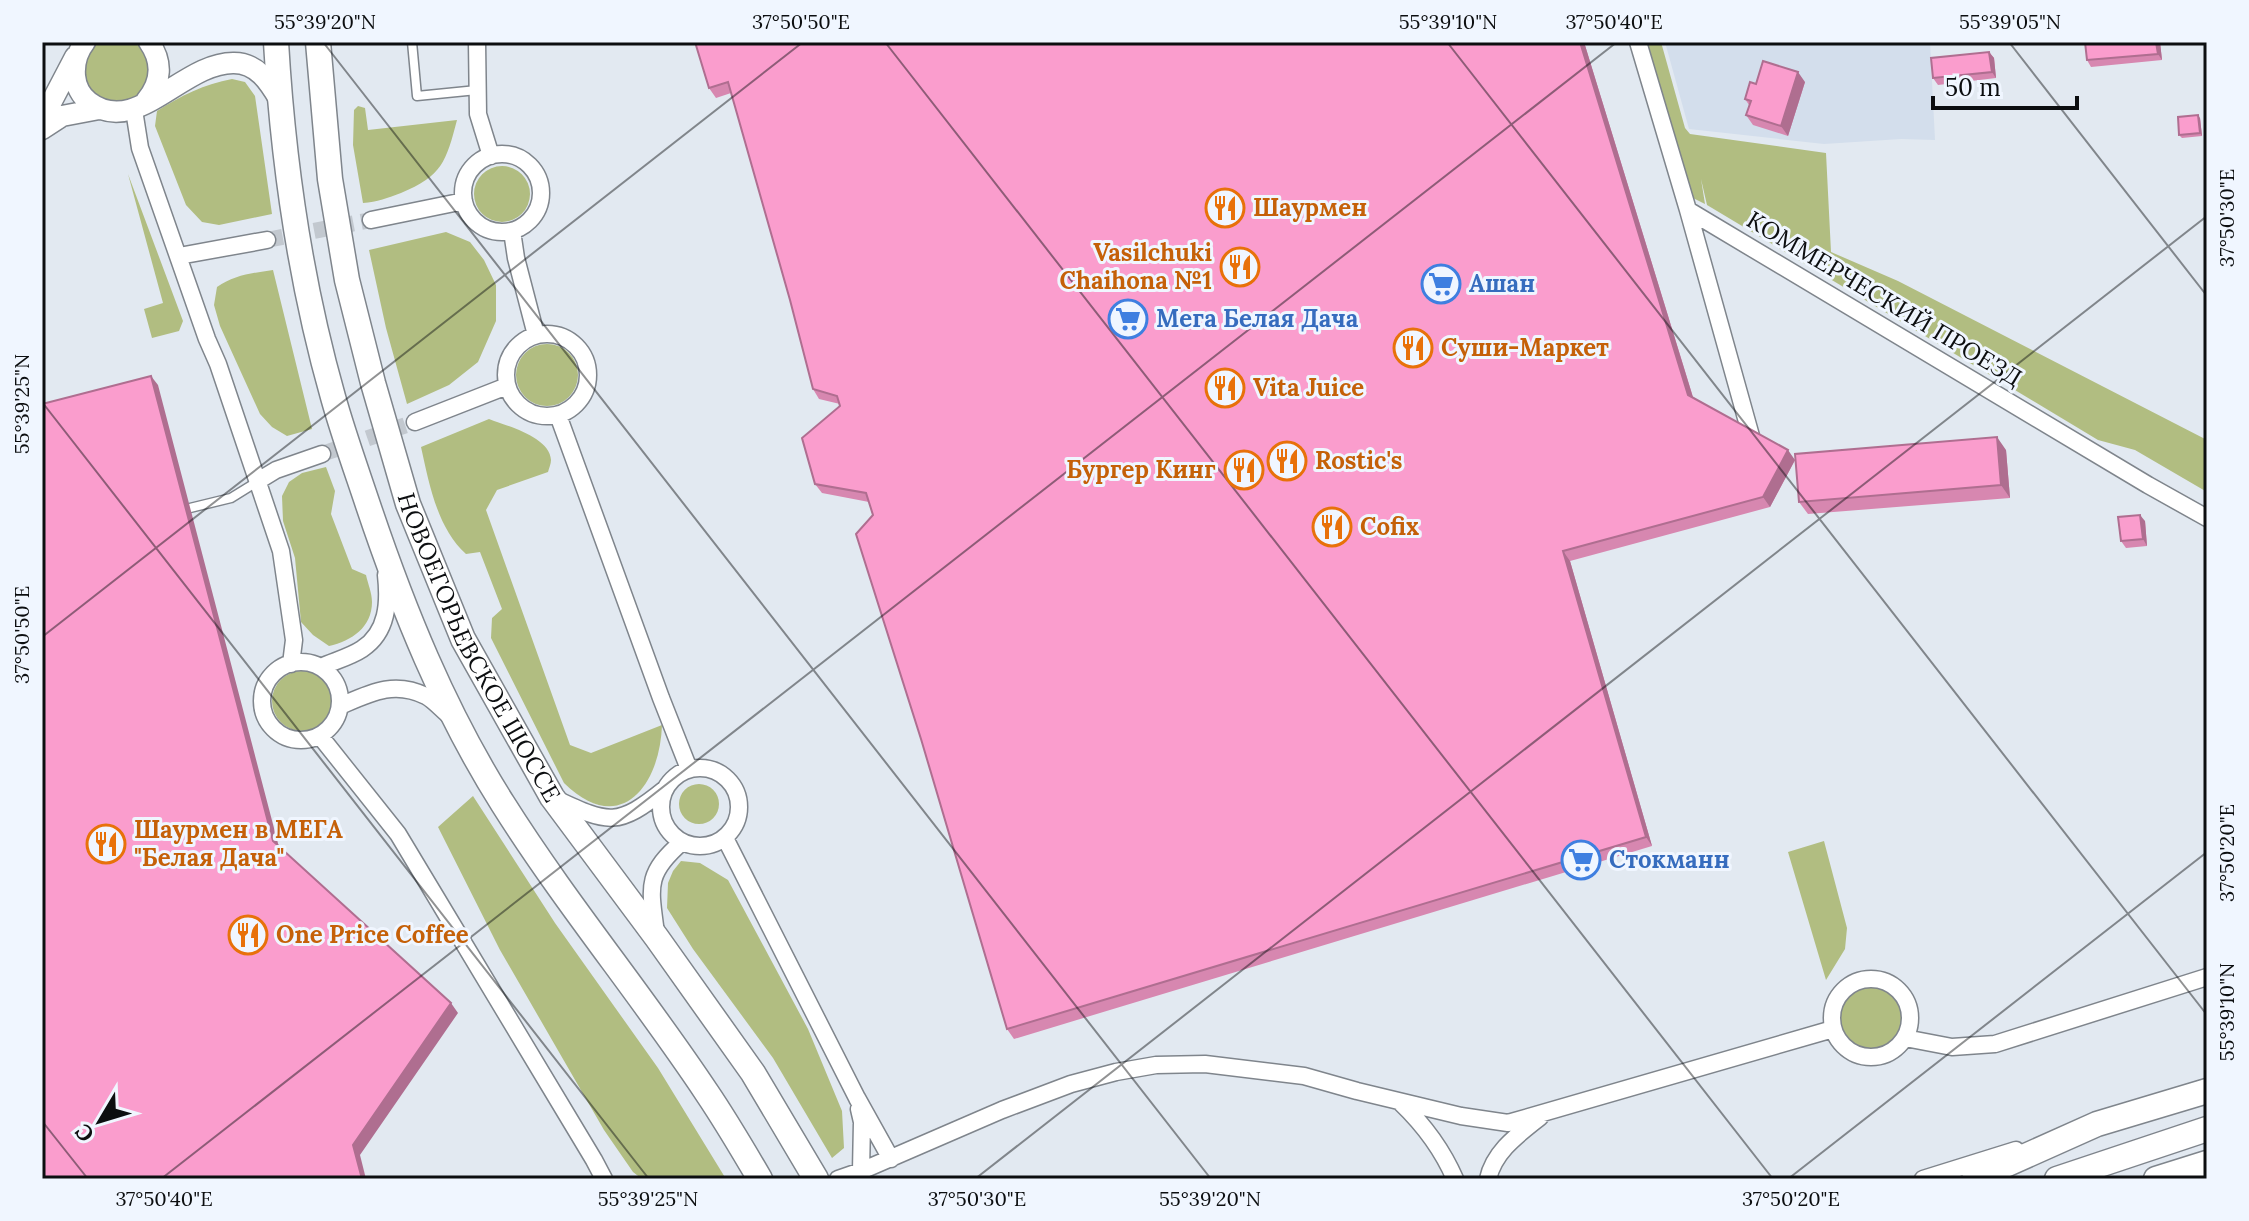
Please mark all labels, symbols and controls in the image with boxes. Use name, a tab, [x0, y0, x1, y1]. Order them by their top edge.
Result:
text: 55°39'20"N	[274, 9, 376, 34]
text: 37°50'50"E	[752, 9, 850, 34]
text: 55°39'10"N	[1399, 9, 1497, 34]
text: 37°50'40"E	[1565, 9, 1663, 34]
text: 55°39'05"N	[1959, 9, 2061, 34]
scale bar	[1933, 60, 2077, 110]
text: 50 m	[1945, 72, 2001, 103]
text: 37°50'30"E	[2214, 169, 2239, 267]
restaurant icon: Шаурмен	[1204, 187, 1246, 229]
place label: Шаурмен	[1253, 192, 1367, 223]
street label: КОММЕРЧЕСКИЙ ПРОЕЗД	[1741, 204, 2027, 393]
place label: Vasilchuki Chaihona №1	[1060, 237, 1212, 296]
restaurant icon: Vasilchuki Chaihona №1	[1219, 246, 1261, 288]
supermarket icon: Ашан	[1420, 263, 1462, 305]
place label: Ашан	[1469, 268, 1535, 299]
supermarket icon: Мега Белая Дача	[1107, 298, 1149, 340]
place label: Мега Белая Дача	[1156, 303, 1359, 334]
restaurant icon: Суши-Маркет	[1392, 327, 1434, 369]
place label: Суши-Маркет	[1441, 332, 1609, 363]
text: 55°39'25"N	[9, 354, 34, 454]
restaurant icon: Vita Juice	[1204, 367, 1246, 409]
place label: Vita Juice	[1253, 372, 1364, 403]
restaurant icon: Rostic's	[1266, 440, 1308, 482]
place label: Rostic's	[1315, 445, 1402, 476]
restaurant icon: Бургер Кинг	[1223, 449, 1265, 491]
place label: Бургер Кинг	[1066, 454, 1216, 485]
street label: НОВОЕГОРЬЕВСКОЕ ШОССЕ	[391, 489, 568, 807]
restaurant icon: Cofix	[1311, 506, 1353, 548]
place label: Cofix	[1360, 511, 1419, 542]
text: 37°50'50"E	[9, 586, 34, 684]
text: 37°50'20"E	[2214, 804, 2239, 902]
place label: Шаурмен в МЕГА "Белая Дача"	[134, 814, 343, 873]
restaurant icon: Шаурмен в МЕГА "Белая Дача"	[85, 823, 127, 865]
supermarket icon: Стокманн	[1560, 839, 1602, 881]
place label: Стокманн	[1609, 844, 1730, 875]
restaurant icon: One Price Coffee	[227, 914, 269, 956]
place label: One Price Coffee	[276, 919, 469, 950]
text: 55°39'10"N	[2214, 963, 2239, 1061]
north arrow	[60, 1081, 140, 1161]
text: С	[69, 1119, 100, 1148]
text: 37°50'40"E	[115, 1186, 213, 1211]
text: 55°39'25"N	[598, 1186, 698, 1211]
text: 37°50'30"E	[928, 1186, 1026, 1211]
text: 55°39'20"N	[1159, 1186, 1261, 1211]
text: 37°50'20"E	[1742, 1186, 1840, 1211]

